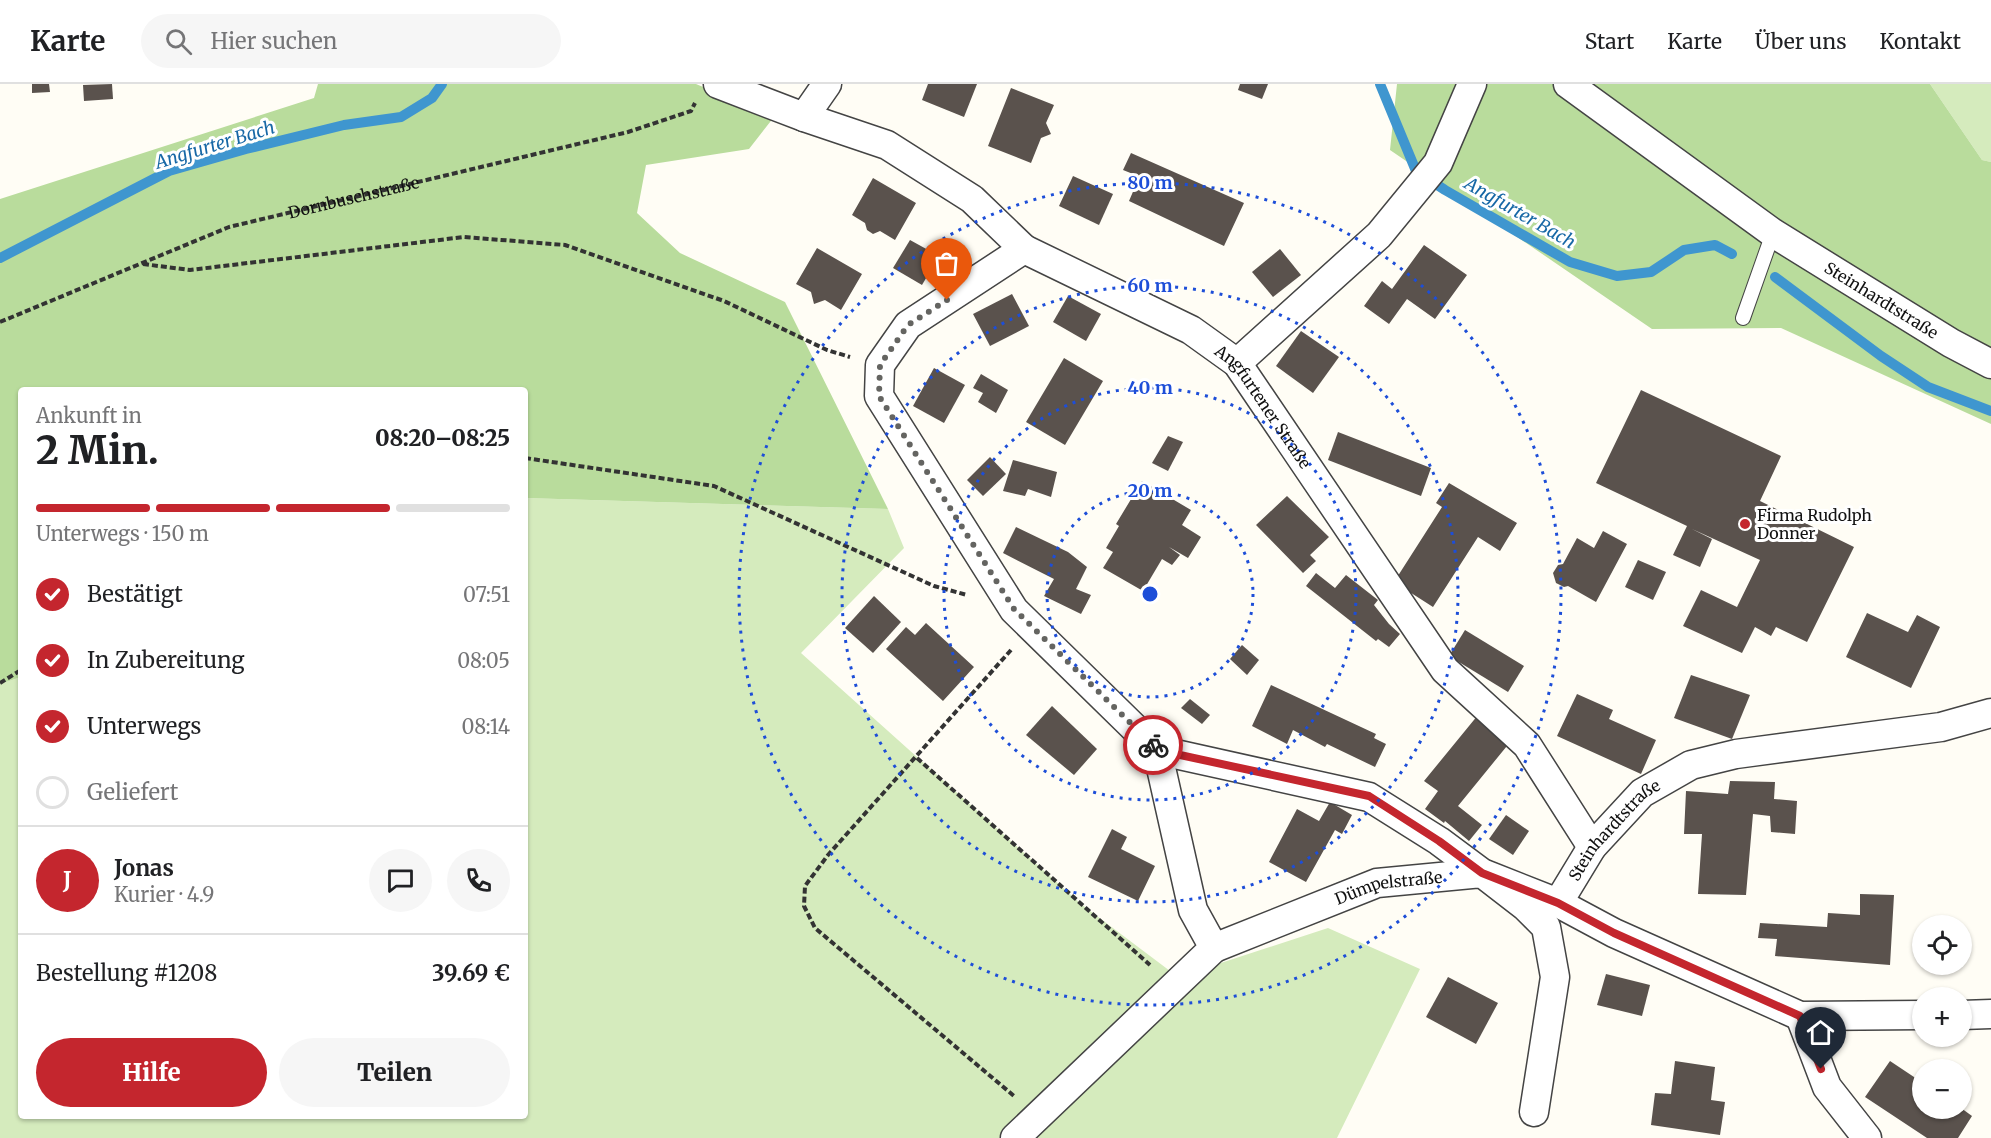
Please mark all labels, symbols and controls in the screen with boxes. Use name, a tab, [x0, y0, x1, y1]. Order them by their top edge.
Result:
search box	[141, 14, 561, 68]
text: Karte	[30, 23, 105, 59]
icon: search	[162, 25, 195, 58]
text: Hier suchen	[210, 27, 337, 55]
text: Start	[1585, 28, 1634, 55]
text: Karte	[1667, 28, 1722, 55]
text: Über uns	[1755, 28, 1846, 55]
text: Kontakt	[1879, 28, 1961, 55]
water label: Angfurter Bach	[150, 115, 278, 174]
text: 80 m	[1127, 171, 1173, 194]
water label: Angfurter Bach	[1459, 171, 1580, 254]
street label: Dornbuschstraße	[286, 172, 421, 223]
pin	[921, 238, 972, 300]
icon: bag	[930, 247, 963, 280]
street label: Steinhardtstraße	[1821, 257, 1942, 343]
text: 60 m	[1127, 274, 1173, 297]
street label: Angfurtener Straße	[1210, 340, 1315, 472]
text: 40 m	[1127, 376, 1173, 399]
text: Ankunft in	[36, 403, 142, 428]
text: 08:20–08:25	[375, 424, 510, 452]
text: 2 Min.	[36, 426, 159, 475]
text: 20 m	[1128, 479, 1172, 502]
place label: Firma Rudolph Donner	[1757, 505, 1872, 543]
marker: Firma Rudolph Donner	[1738, 517, 1752, 531]
text: Unterwegs · 150 m	[36, 521, 209, 546]
icon: check	[36, 578, 69, 611]
text: Bestätigt	[87, 580, 183, 608]
text: 07:51	[463, 582, 510, 607]
centre of rings	[1140, 584, 1160, 604]
icon: check	[36, 644, 69, 677]
text: In Zubereitung	[87, 646, 245, 674]
text: 08:05	[457, 648, 510, 673]
icon: check	[36, 710, 69, 743]
text: Unterwegs	[87, 712, 201, 740]
text: 08:14	[462, 714, 510, 739]
courier	[1123, 715, 1183, 775]
icon: bike	[1137, 729, 1170, 762]
street label: Steinhardtstraße	[1564, 775, 1663, 884]
text: Geliefert	[87, 778, 178, 806]
button: chat	[369, 849, 432, 912]
button: phone	[447, 849, 510, 912]
text: Jonas	[114, 854, 174, 882]
text: J	[63, 866, 72, 894]
street label: Dümpelstraße	[1332, 867, 1443, 909]
text: Kurier · 4.9	[114, 882, 214, 907]
map controls	[1912, 915, 1972, 1119]
button: locate	[1912, 915, 1972, 975]
text: Bestellung #1208	[36, 959, 217, 987]
text: 39.69 €	[432, 959, 510, 987]
button: +	[1912, 987, 1972, 1047]
pin	[1795, 1007, 1846, 1069]
icon: home	[1804, 1016, 1837, 1049]
button: Hilfe	[36, 1038, 267, 1107]
button: Teilen	[279, 1038, 510, 1107]
button: −	[1912, 1059, 1972, 1119]

